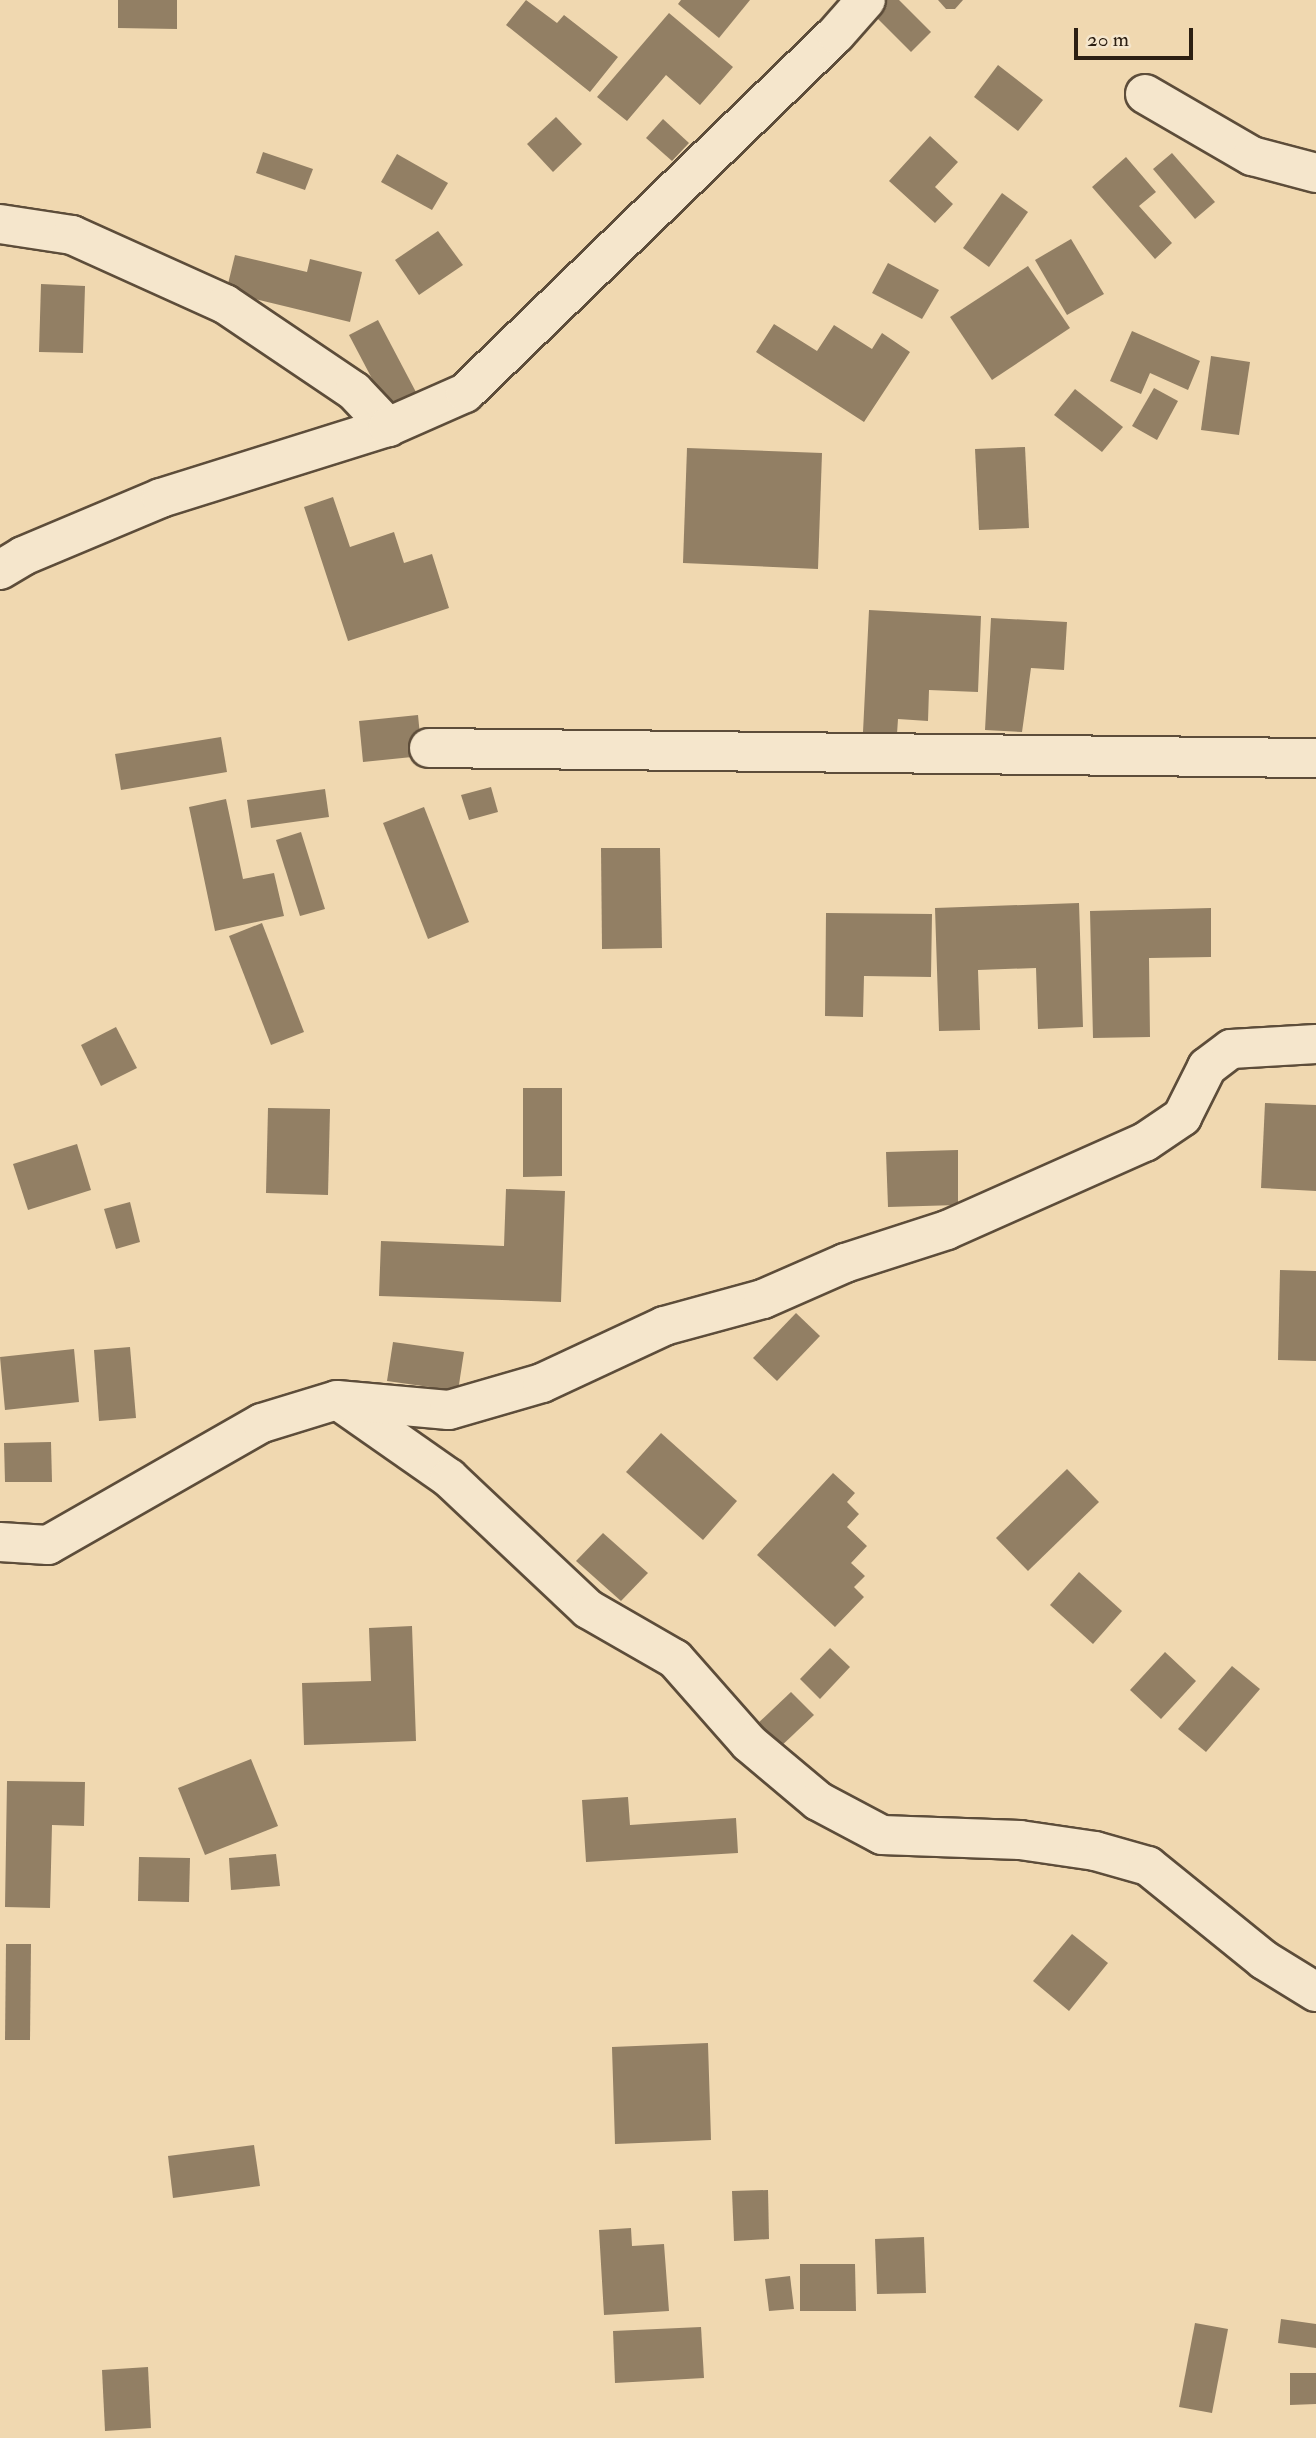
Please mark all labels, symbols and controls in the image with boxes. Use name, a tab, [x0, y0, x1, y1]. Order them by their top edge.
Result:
scale bar	[1078, 14, 1197, 58]
text: 20 m	[1087, 26, 1129, 53]

